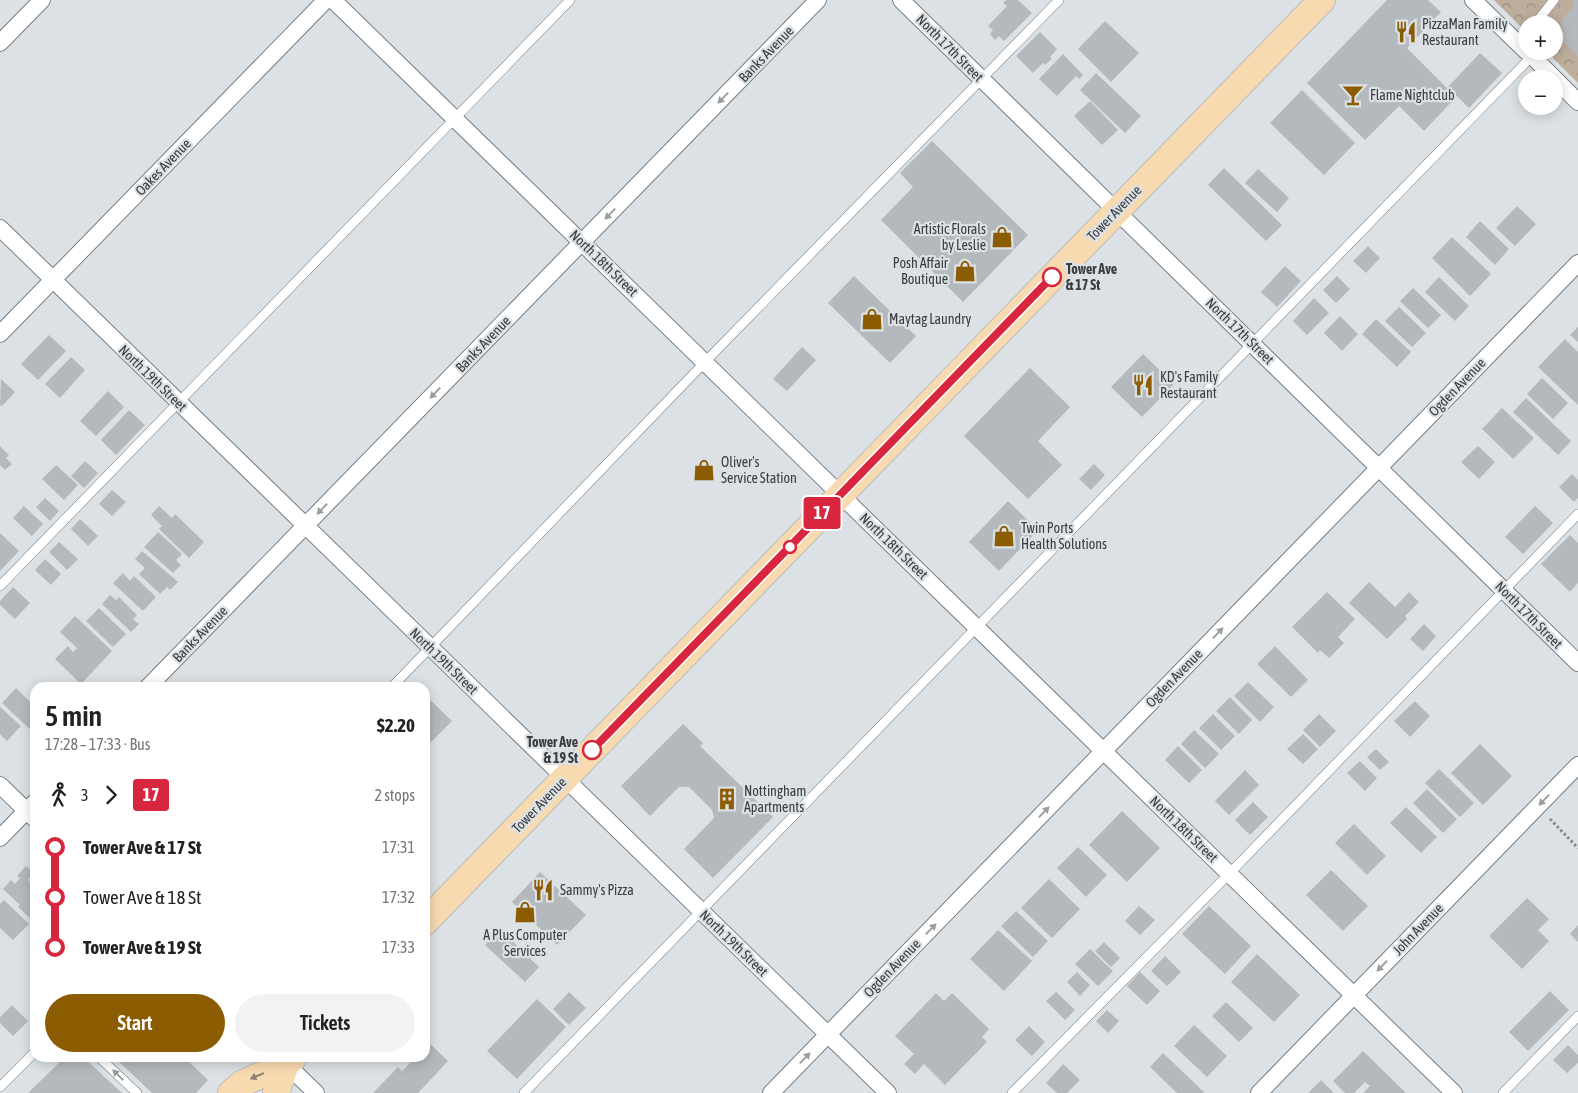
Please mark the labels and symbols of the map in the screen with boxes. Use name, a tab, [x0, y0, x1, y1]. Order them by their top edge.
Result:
street label: North 17th Street	[913, 11, 987, 85]
place label: PizzaMan Family Restaurant	[1422, 16, 1508, 48]
restaurant icon: PizzaMan Family Restaurant	[1393, 19, 1419, 45]
street label: Banks Avenue	[735, 23, 797, 85]
bar icon: Flame Nightclub	[1340, 82, 1366, 108]
place label: Flame Nightclub	[1370, 87, 1455, 103]
one-way arrow	[717, 91, 729, 103]
street label: Oakes Avenue	[132, 135, 194, 199]
street label: Tower Avenue	[1084, 182, 1144, 244]
one-way arrow	[604, 208, 616, 220]
place label: Artistic Florals by Leslie	[914, 221, 986, 253]
shop icon: Artistic Florals by Leslie	[989, 224, 1015, 250]
street label: North 18th Street	[567, 227, 641, 299]
place label: Posh Affair Boutique	[893, 255, 949, 287]
shop icon: Posh Affair Boutique	[952, 258, 978, 284]
place label: Tower Ave & 17 St	[1066, 261, 1117, 293]
marker: Tower Ave & 17 St	[1042, 267, 1062, 287]
street label: North 17th Street	[1203, 295, 1277, 367]
shop icon: Maytag Laundry	[859, 306, 885, 332]
place label: Maytag Laundry	[889, 311, 971, 327]
street label: Banks Avenue	[452, 313, 514, 375]
street label: North 19th Street	[116, 342, 190, 414]
street label: Ogden Avenue	[1425, 355, 1489, 419]
place label: KD's Family Restaurant	[1160, 369, 1219, 401]
restaurant icon: KD's Family Restaurant	[1130, 372, 1156, 398]
one-way arrow	[429, 387, 441, 399]
place label: Oliver's Service Station	[721, 454, 797, 486]
shop icon: Oliver's Service Station	[691, 457, 717, 483]
line badge: 17	[800, 497, 844, 529]
one-way arrow	[316, 503, 328, 515]
street label: North 18th Street	[857, 510, 931, 582]
place label: Twin Ports Health Solutions	[1021, 520, 1107, 552]
shop icon: Twin Ports Health Solutions	[991, 523, 1017, 549]
unlabelled marker	[783, 540, 797, 554]
street label: North 17th Street	[1492, 578, 1566, 652]
street label: Banks Avenue	[169, 603, 231, 665]
street label: North 19th Street	[407, 625, 481, 697]
one-way arrow	[1212, 627, 1224, 639]
street label: Ogden Avenue	[1142, 646, 1206, 710]
place label: Tower Ave & 19 St	[527, 734, 578, 766]
marker: Tower Ave & 19 St	[582, 740, 602, 760]
street label: Tower Avenue	[509, 774, 569, 836]
place label: Nottingham Apartments	[744, 783, 806, 815]
building icon: Nottingham Apartments	[714, 786, 740, 812]
street label: North 18th Street	[1147, 793, 1221, 865]
one-way arrow	[1538, 793, 1550, 805]
one-way arrow	[1038, 807, 1050, 819]
restaurant icon: Sammy's Pizza	[530, 877, 556, 903]
place label: Sammy's Pizza	[560, 882, 634, 898]
shop icon: A Plus Computer Services	[512, 899, 538, 925]
street label: John Avenue	[1390, 900, 1446, 958]
street label: North 19th Street	[697, 907, 771, 979]
one-way arrow	[924, 923, 936, 935]
place label: A Plus Computer Services	[483, 927, 568, 959]
street label: Ogden Avenue	[860, 936, 924, 1000]
one-way arrow	[1376, 960, 1388, 972]
one-way arrow	[799, 1052, 811, 1064]
one-way arrow	[113, 1069, 125, 1081]
one-way arrow	[250, 1072, 264, 1080]

